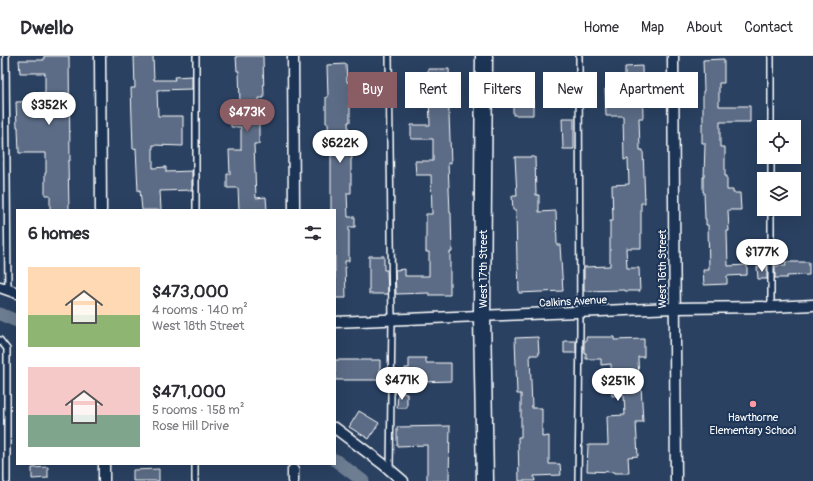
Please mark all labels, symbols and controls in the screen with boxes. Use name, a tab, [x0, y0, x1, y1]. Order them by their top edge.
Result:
text: Dwello	[20, 16, 73, 40]
text: Home	[584, 19, 619, 36]
text: Map	[641, 19, 664, 36]
text: About	[686, 19, 722, 36]
text: Contact	[744, 19, 793, 36]
chip: Buy	[348, 72, 397, 108]
chip: Rent	[405, 72, 461, 108]
chip: Filters	[469, 72, 535, 108]
chip: New	[543, 72, 597, 108]
chip: Apartment	[605, 72, 698, 108]
pin: $352K	[21, 92, 77, 126]
text: $352K	[31, 97, 67, 113]
pin: $473K	[219, 99, 275, 133]
text: $473K	[229, 104, 265, 120]
map controls	[757, 120, 801, 216]
button: locate	[757, 120, 801, 164]
pin: $622K	[312, 130, 368, 164]
text: $622K	[322, 135, 359, 151]
button: layers	[757, 172, 801, 216]
icon: filters	[302, 222, 324, 244]
text: 6 homes	[28, 223, 89, 244]
street label: West 17th Street	[477, 229, 490, 308]
street label: West 16th Street	[656, 229, 669, 309]
pin: $177K	[734, 239, 790, 273]
text: $177K	[745, 244, 779, 260]
text: $473,000	[152, 281, 229, 302]
icon: home	[60, 283, 108, 331]
street label: Calkins Avenue	[539, 293, 608, 310]
text: 4 rooms · 140 m²	[152, 302, 248, 318]
text: West 18th Street	[152, 318, 244, 334]
pin: $471K	[374, 367, 430, 401]
pin: $251K	[590, 368, 646, 402]
text: $471K	[385, 372, 419, 388]
text: $251K	[601, 373, 635, 389]
text: $471,000	[152, 381, 226, 402]
icon: home	[60, 383, 108, 431]
marker: Hawthorne Elementary School	[748, 399, 758, 409]
text: 5 rooms · 158 m²	[152, 402, 244, 418]
place label: Hawthorne Elementary School	[710, 411, 796, 437]
text: Rose Hill Drive	[152, 418, 229, 434]

